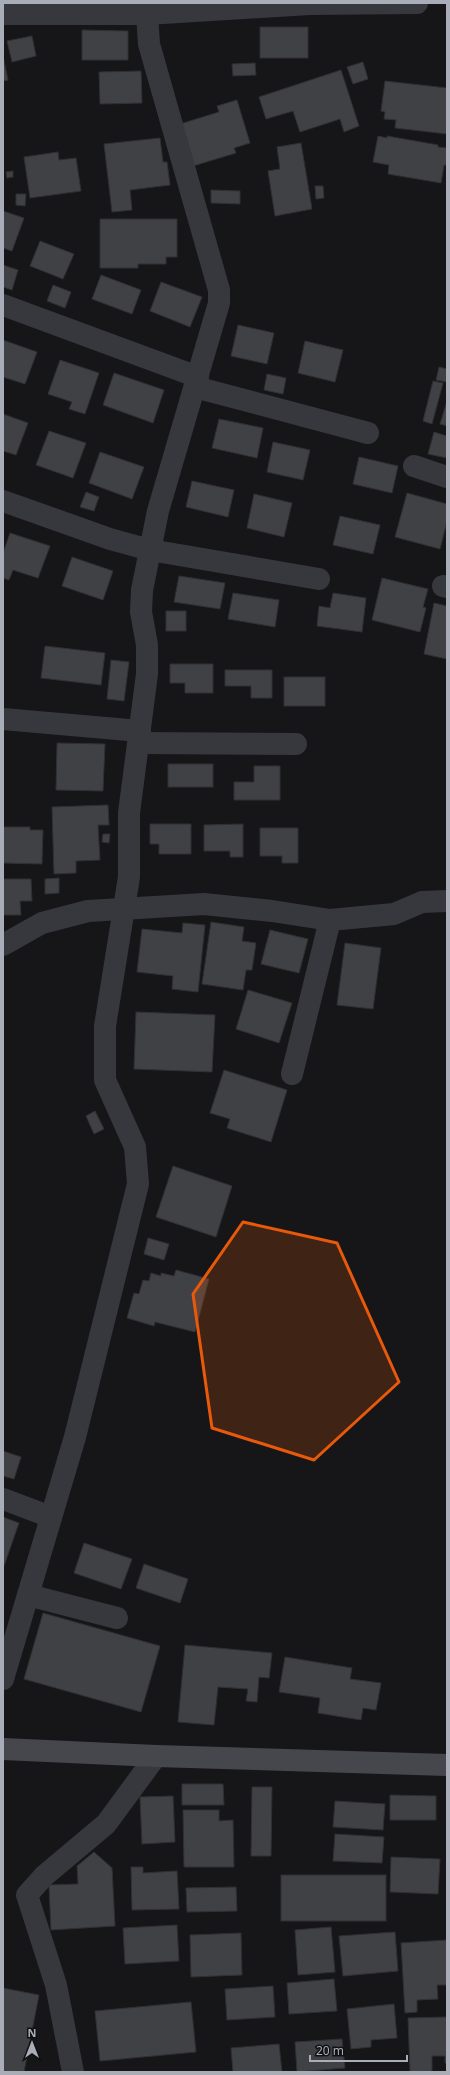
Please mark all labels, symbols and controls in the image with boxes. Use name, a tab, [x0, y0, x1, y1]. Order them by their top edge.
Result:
north arrow	[12, 2023, 52, 2063]
text: N	[28, 2025, 36, 2040]
scale bar	[310, 2037, 407, 2063]
text: 20 m	[316, 2042, 344, 2059]

